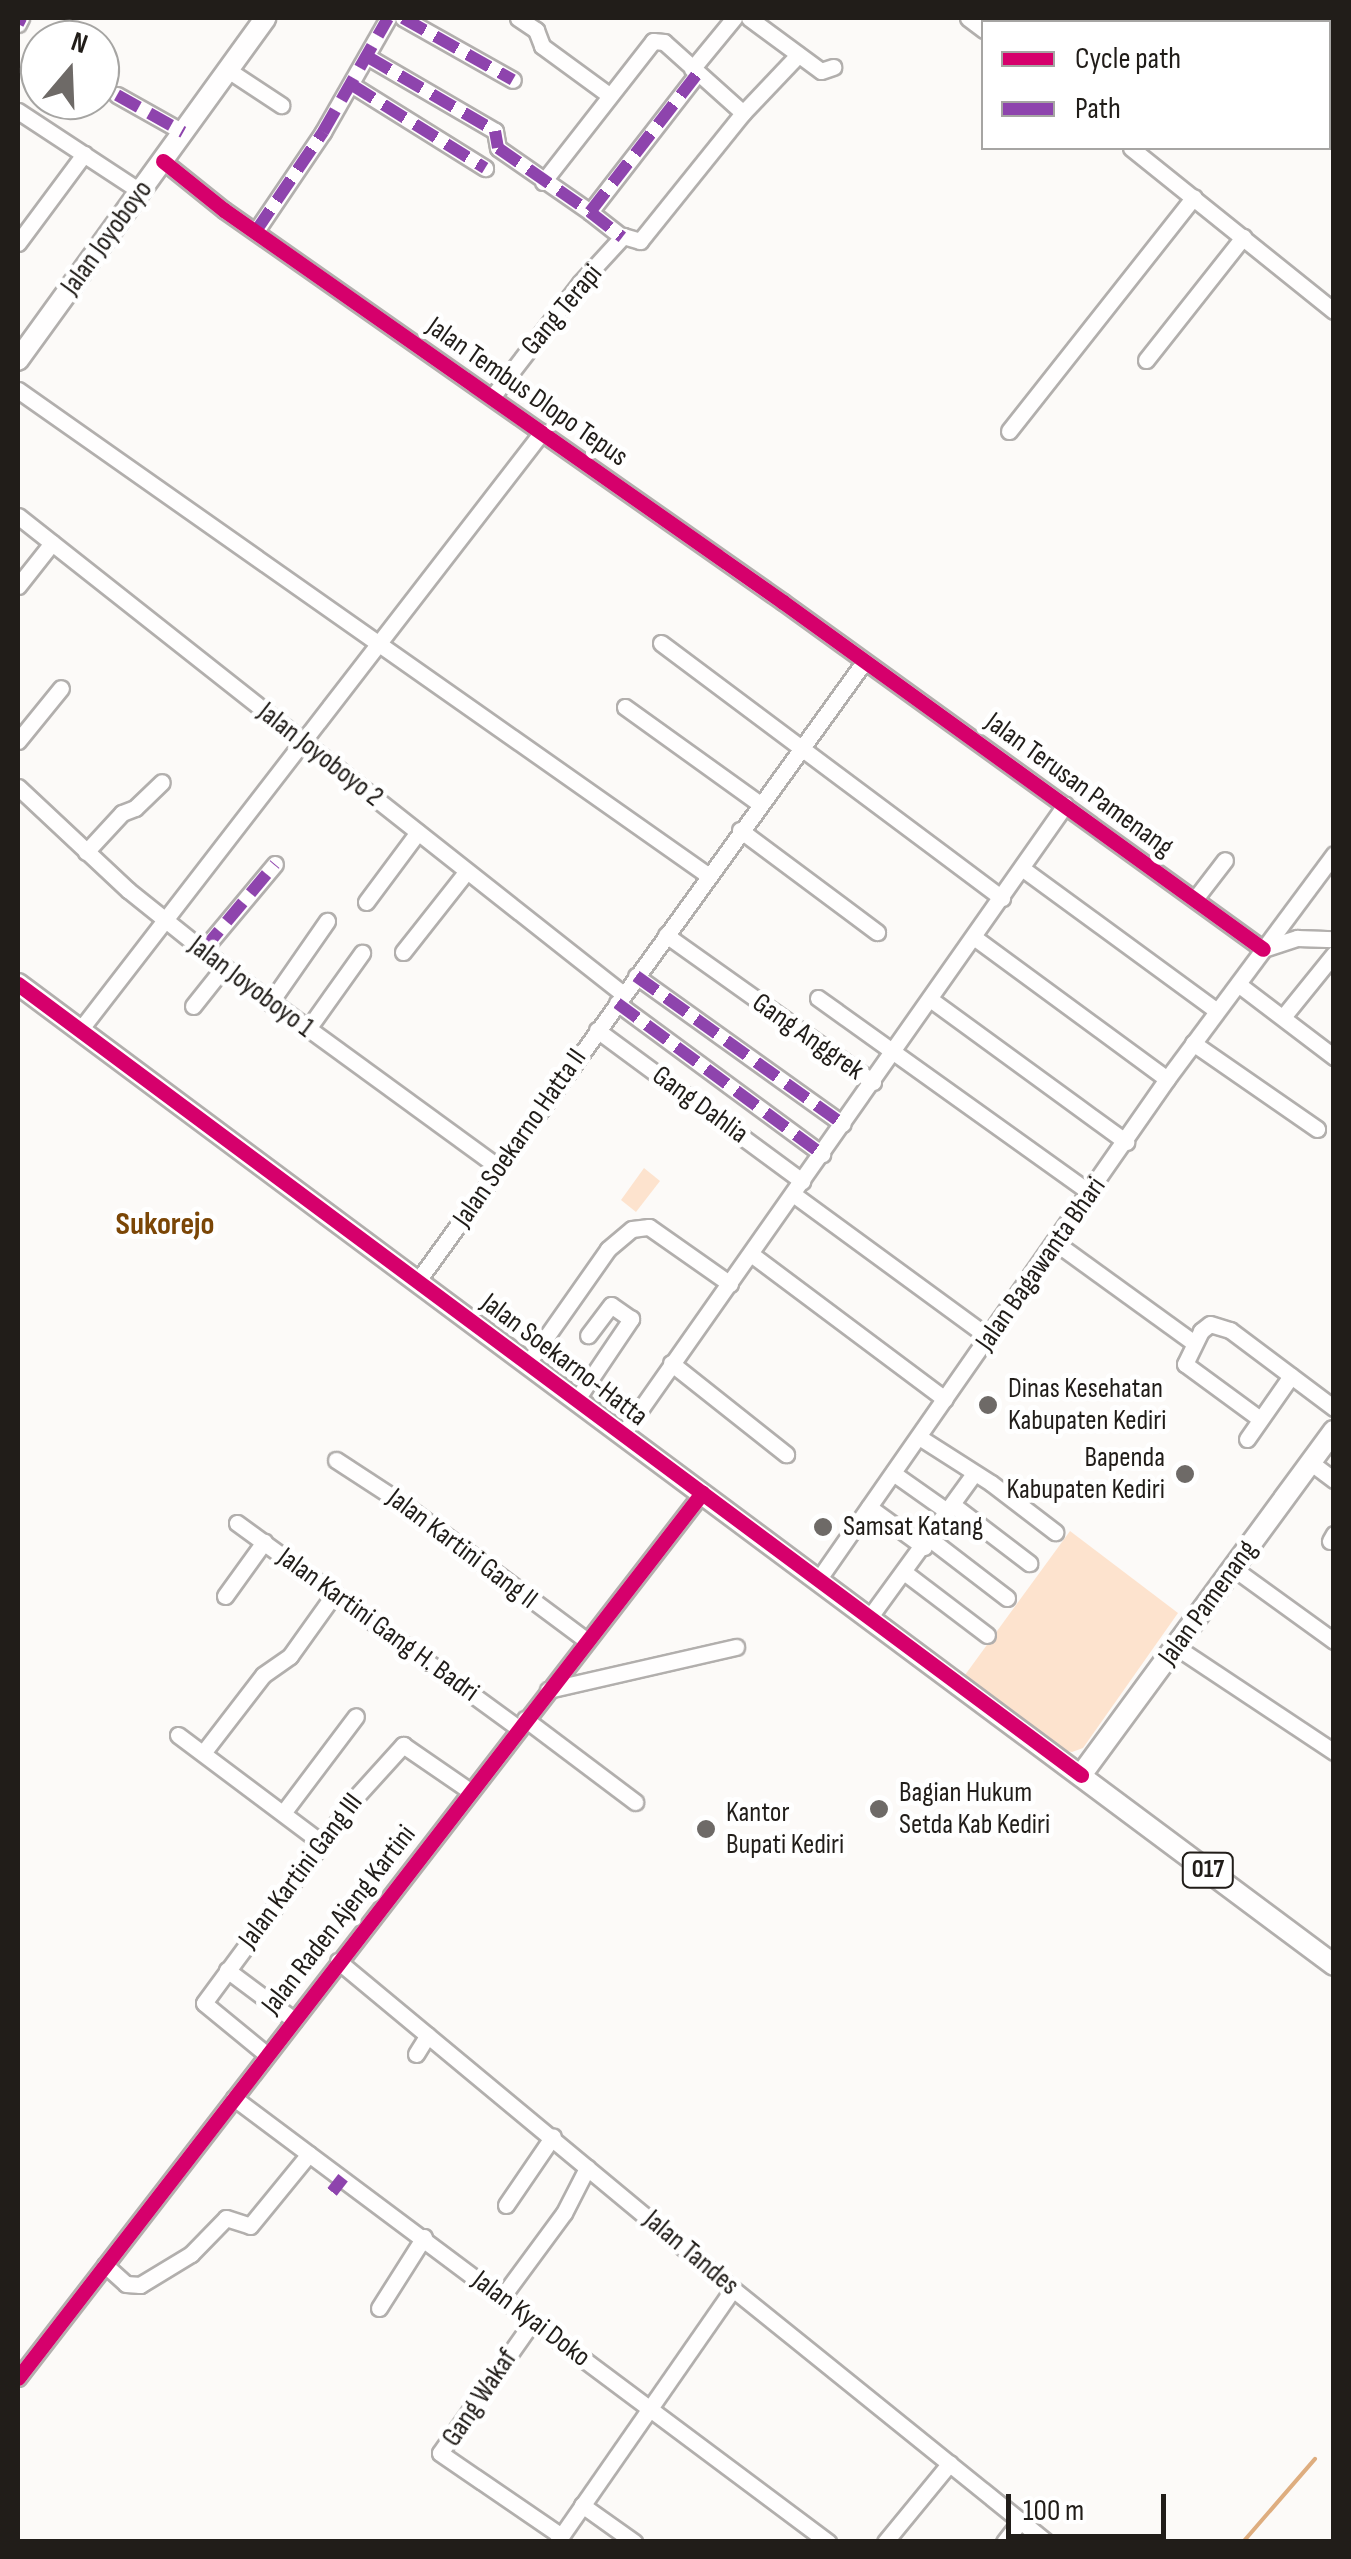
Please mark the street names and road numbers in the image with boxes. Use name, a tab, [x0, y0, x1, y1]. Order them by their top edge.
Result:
street label: Jalan Joyoboyo	[54, 174, 160, 302]
street label: Gang Terapi	[514, 258, 610, 362]
street label: Jalan Tembus Dlopo Tepus	[420, 310, 634, 474]
street label: Jalan Joyoboyo 2	[251, 696, 389, 814]
street label: Jalan Terusan Pamenang	[979, 706, 1179, 864]
street label: Jalan Joyoboyo 1	[182, 929, 320, 1045]
street label: Gang Anggrek	[746, 986, 870, 1088]
street label: Jalan Soekarno Hatta II	[446, 1042, 594, 1234]
street label: Gang Dahlia	[645, 1059, 755, 1151]
street label: Jalan Bagawanta Bhari	[969, 1171, 1113, 1357]
street label: Jalan Soekarno-Hatta	[474, 1286, 654, 1434]
street label: Jalan Kartini Gang II	[380, 1482, 544, 1616]
street label: Jalan Pamenang	[1151, 1534, 1265, 1672]
street label: Jalan Kartini Gang H. Badri	[271, 1541, 485, 1709]
street label: Jalan Kartini Gang III	[232, 1787, 370, 1955]
street label: Jalan Raden Ajeng Kartini	[255, 1819, 423, 2021]
road number: 017	[1180, 1850, 1236, 1890]
street label: Jalan Tandes	[636, 2203, 746, 2303]
street label: Jalan Kyai Doko	[465, 2264, 597, 2374]
street label: Gang Wakaf	[435, 2343, 525, 2453]

